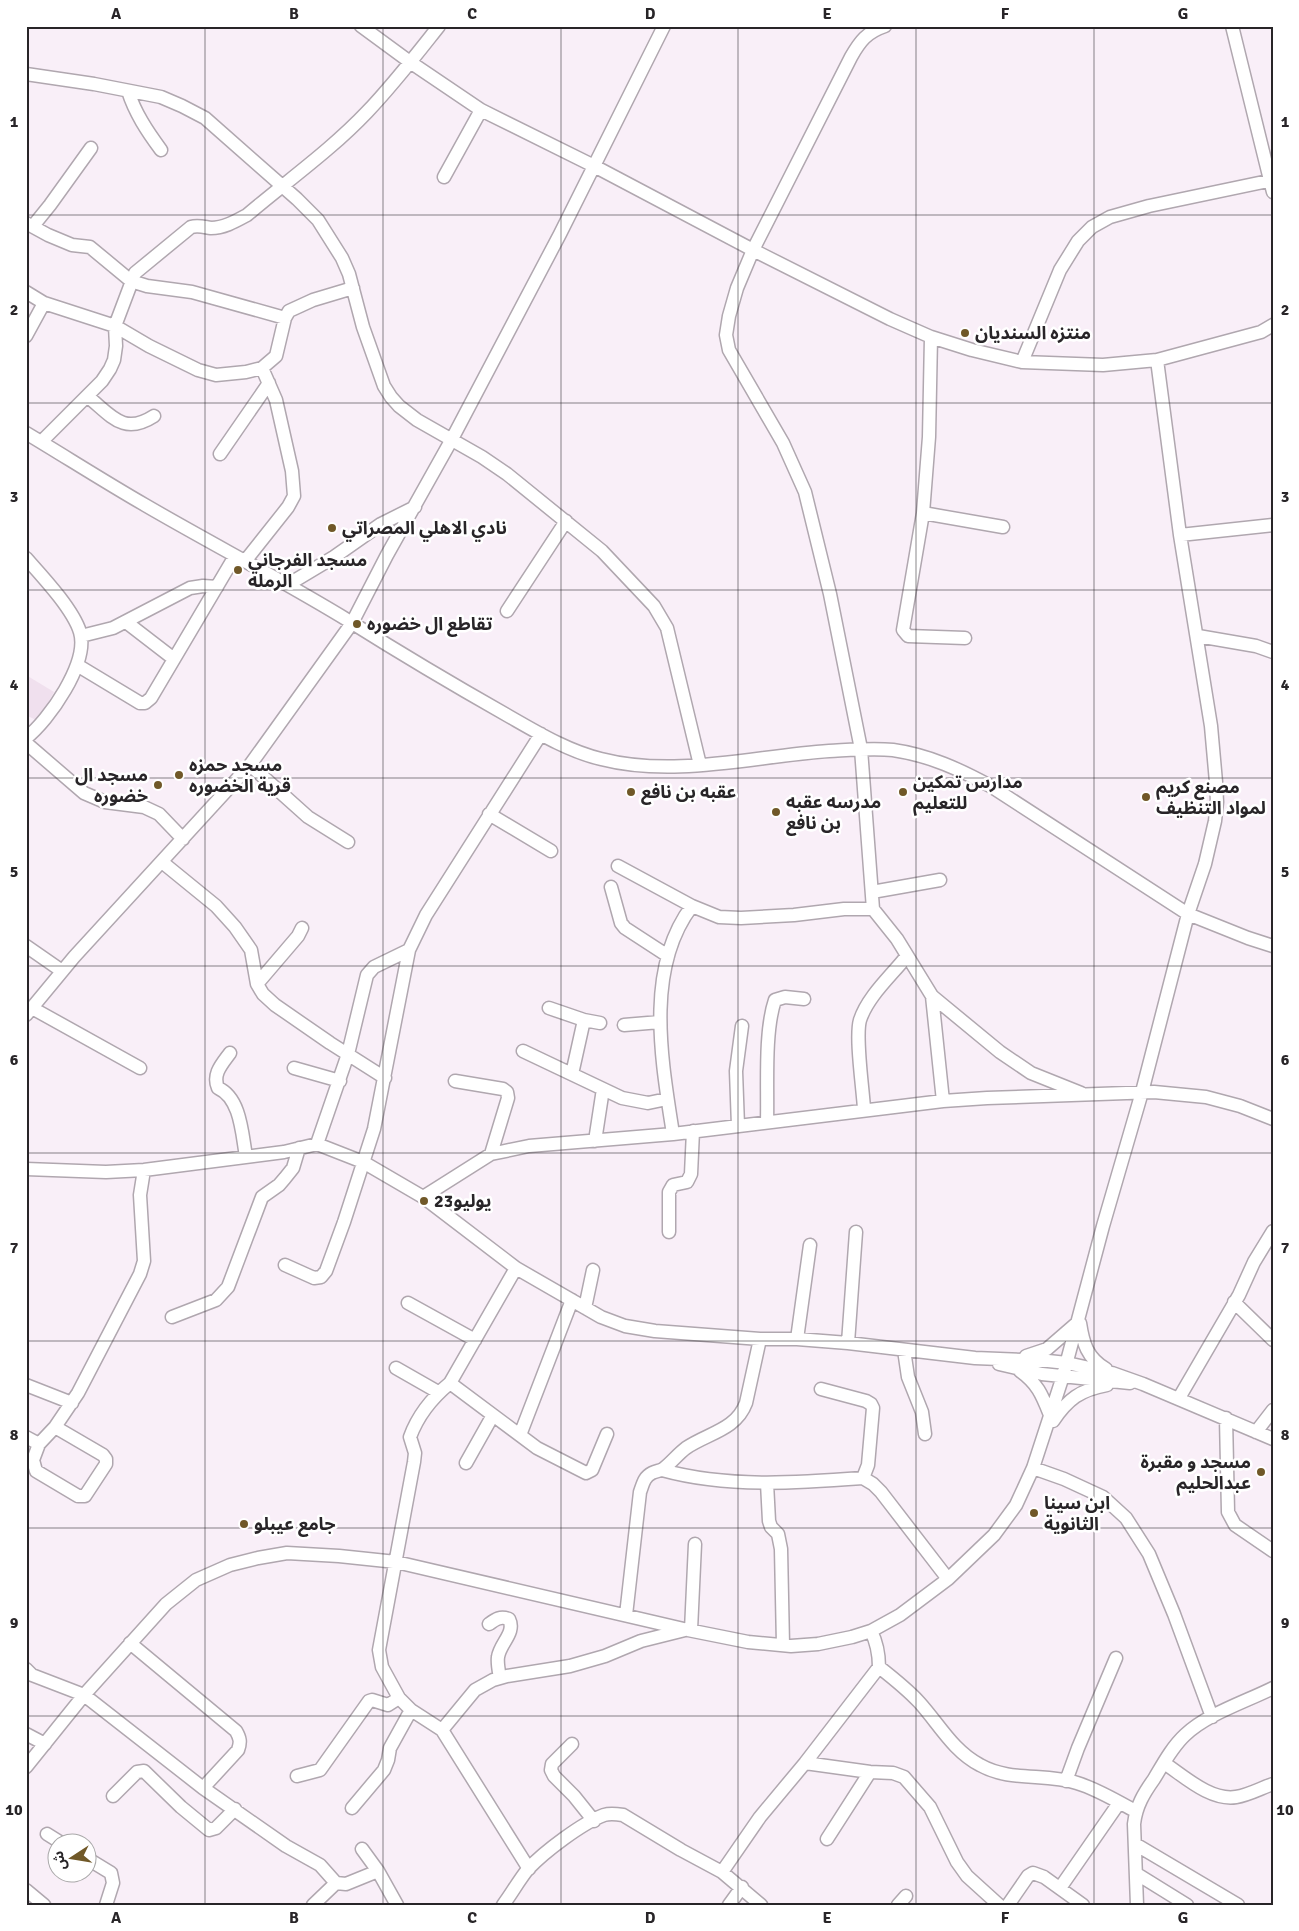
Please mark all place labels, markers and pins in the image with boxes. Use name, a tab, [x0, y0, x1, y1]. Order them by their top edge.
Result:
place label: منتزه السنديان	[975, 322, 1091, 344]
marker: منتزه السنديان	[959, 327, 971, 339]
place label: نادي الاهلي المصراتي	[342, 517, 507, 542]
marker: نادي الاهلي المصراتي	[326, 522, 338, 534]
place label: مسجد الفرجاني الرمله	[248, 549, 367, 592]
marker: مسجد الفرجاني الرمله	[232, 564, 244, 576]
place label: تقاطع ال خضوره	[367, 613, 493, 637]
marker: تقاطع ال خضوره	[351, 618, 363, 630]
place label: مسجد حمزه قرية الخضوره	[189, 754, 291, 797]
place label: مسجد ال خضوره	[75, 764, 148, 807]
marker: مسجد حمزه قرية الخضوره	[173, 769, 185, 781]
place label: مدارس تمكين للتعليم	[913, 771, 1023, 816]
place label: مصنع كريم لمواد التنظيف	[1156, 776, 1266, 819]
marker: مسجد ال خضوره	[152, 779, 164, 791]
place label: عقبه بن نافع	[641, 781, 736, 805]
marker: عقبه بن نافع	[625, 786, 637, 798]
marker: مدارس تمكين للتعليم	[897, 786, 909, 798]
place label: مدرسه عقبه بن نافع	[786, 791, 881, 836]
marker: مصنع كريم لمواد التنظيف	[1140, 791, 1152, 803]
marker: مدرسه عقبه بن نافع	[770, 806, 782, 818]
place label: 23يوليو	[434, 1190, 492, 1212]
marker: 23يوليو	[418, 1195, 430, 1207]
place label: مسجد و مقبرة عبدالحليم	[1140, 1451, 1251, 1496]
marker: مسجد و مقبرة عبدالحليم	[1255, 1466, 1267, 1478]
place label: ابن سينا الثانوية	[1044, 1492, 1110, 1535]
marker: ابن سينا الثانوية	[1028, 1507, 1040, 1519]
place label: جامع عيبلو	[254, 1513, 336, 1537]
marker: جامع عيبلو	[238, 1518, 250, 1530]

